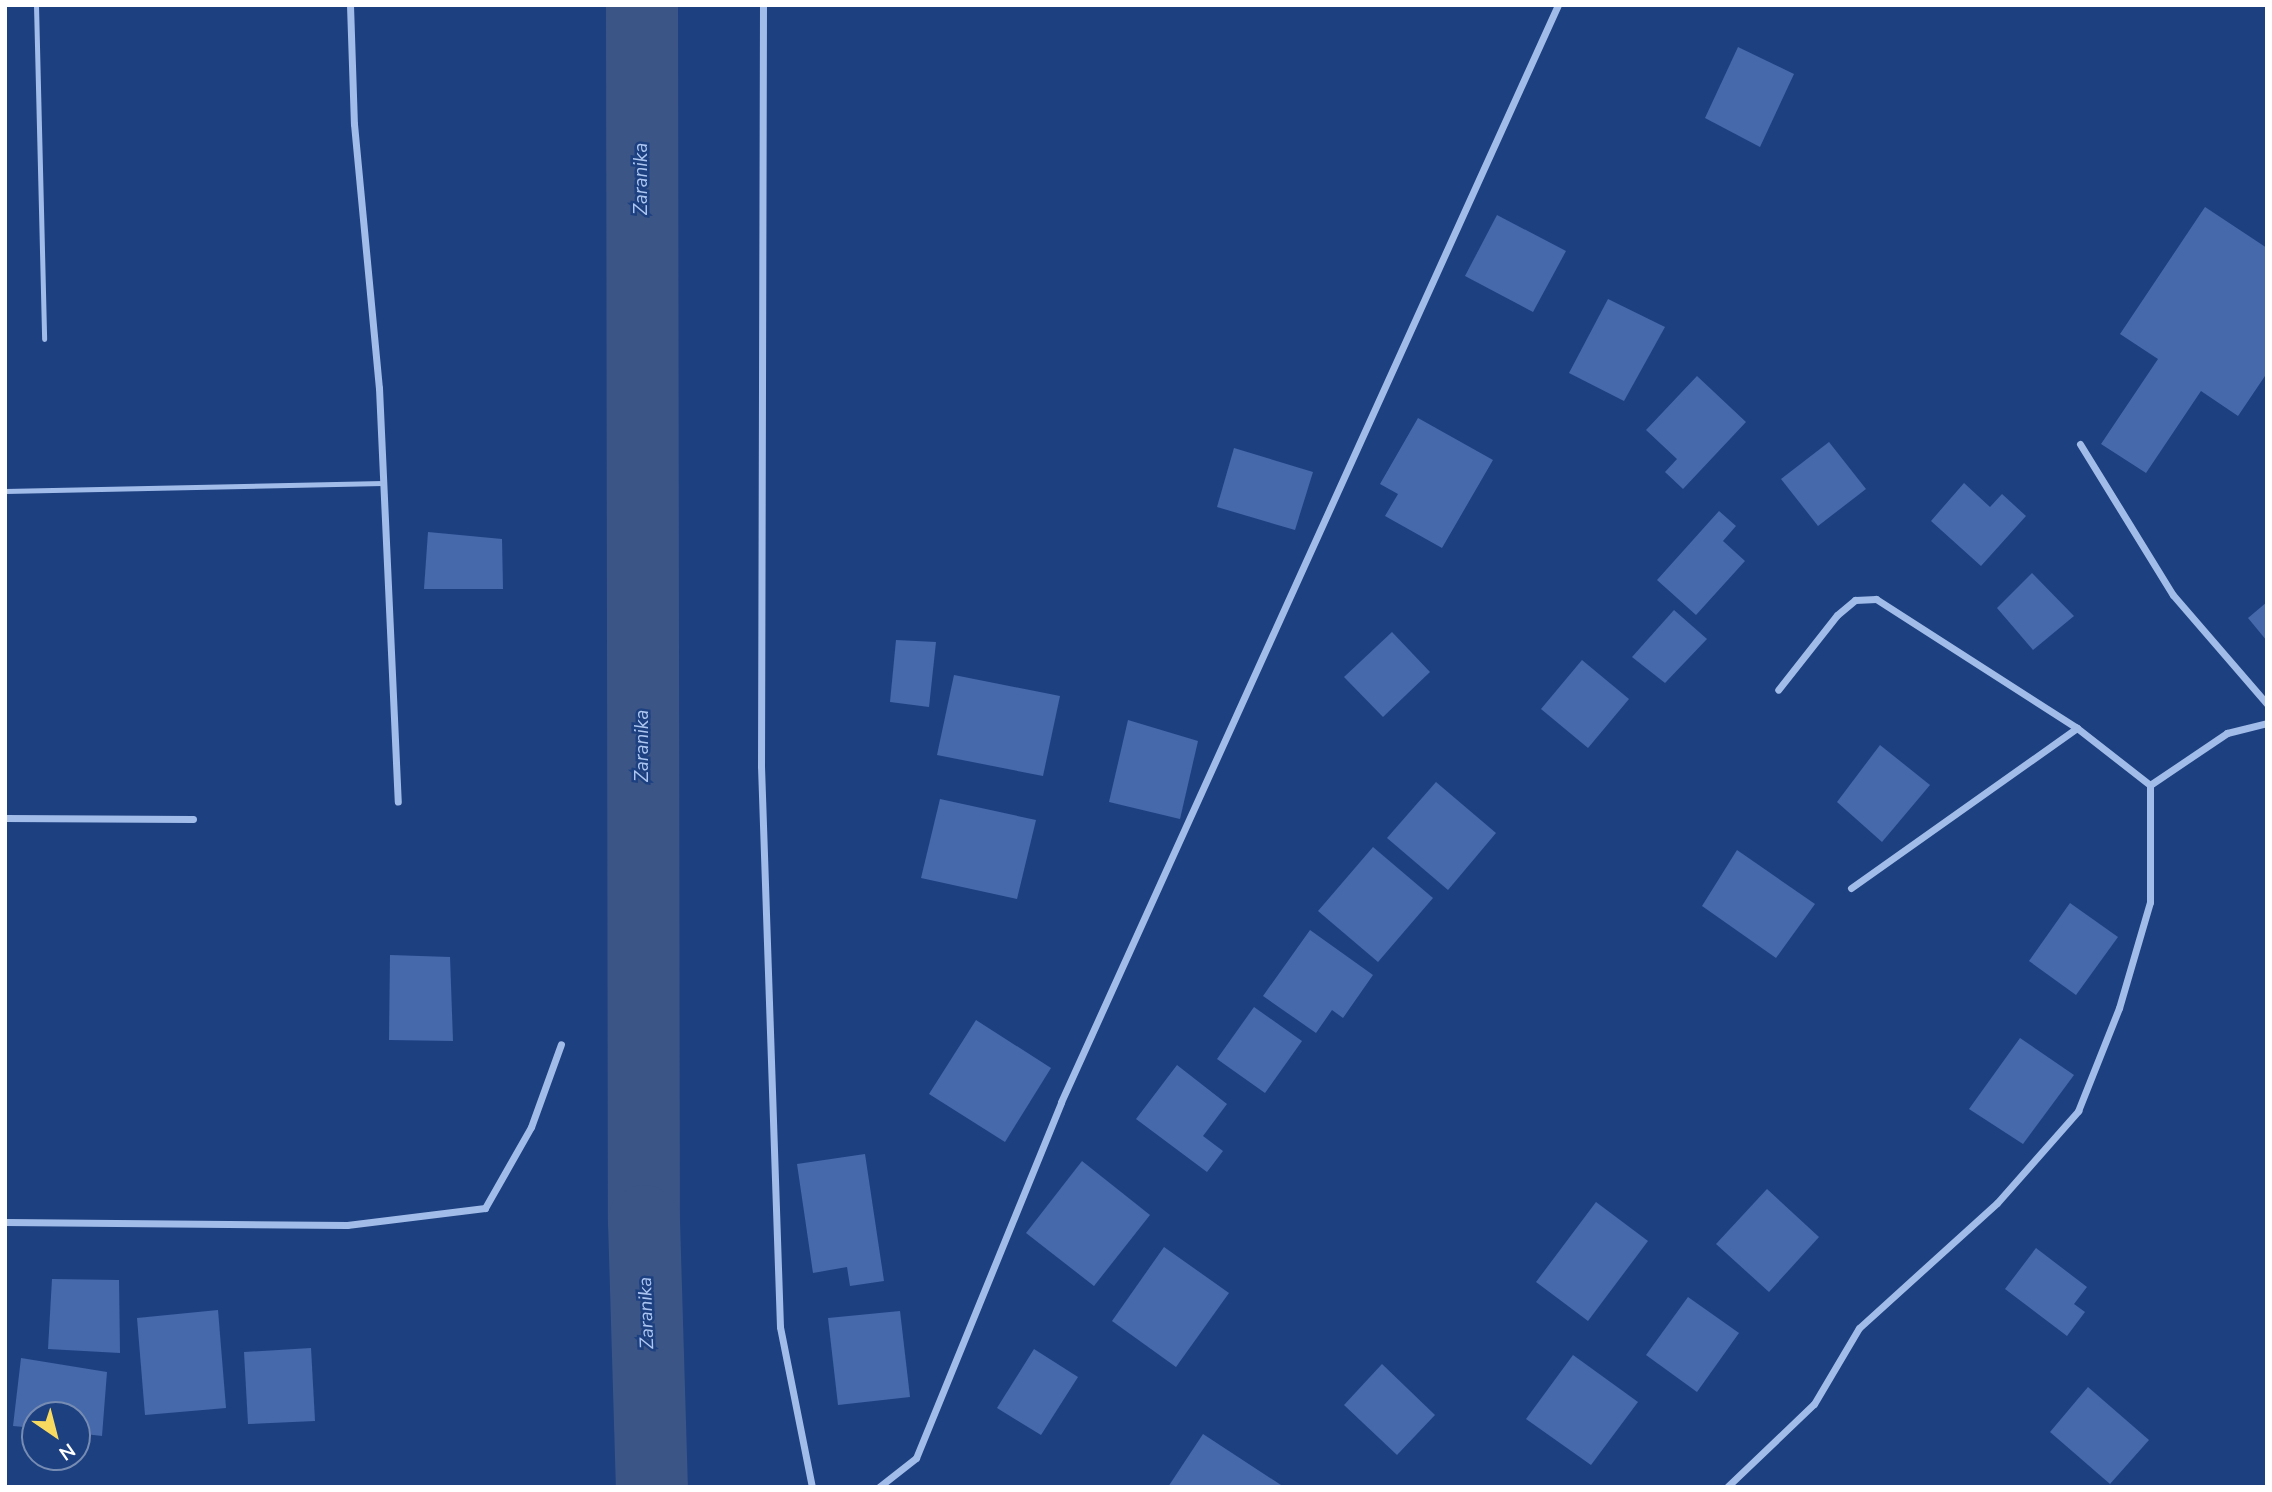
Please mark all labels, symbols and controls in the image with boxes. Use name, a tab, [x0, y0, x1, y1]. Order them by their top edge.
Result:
water label: Zaranika	[631, 143, 653, 215]
water label: Zaranika	[632, 710, 654, 782]
water label: Zaranika	[634, 1276, 660, 1350]
north arrow	[21, 1401, 91, 1471]
text: N	[54, 1437, 80, 1466]

